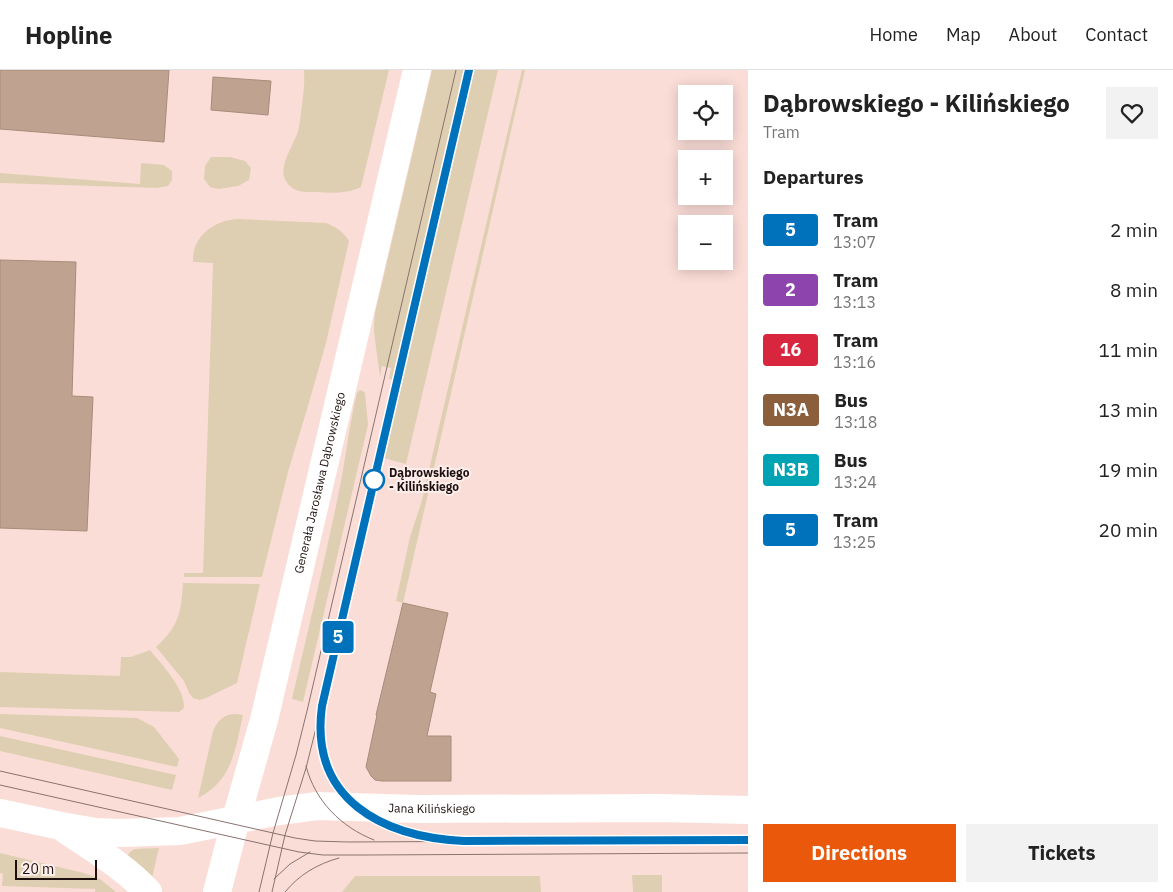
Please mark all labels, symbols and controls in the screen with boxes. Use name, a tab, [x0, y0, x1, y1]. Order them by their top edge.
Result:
text: Hopline	[25, 19, 112, 51]
text: Home	[870, 23, 918, 46]
text: Map	[946, 23, 981, 46]
text: About	[1009, 23, 1057, 46]
text: Contact	[1085, 23, 1148, 46]
map controls	[678, 85, 733, 270]
button: locate	[678, 85, 733, 140]
text: Dąbrowskiego - Kilińskiego	[763, 87, 1070, 119]
button: heart	[1106, 87, 1158, 139]
text: Tram	[763, 122, 800, 142]
button: +	[678, 150, 733, 205]
text: Departures	[763, 165, 863, 189]
text: Tram	[833, 208, 878, 232]
button: −	[678, 215, 733, 270]
text: 5	[785, 218, 796, 241]
text: 2 min	[1110, 218, 1158, 242]
text: 13:07	[833, 232, 876, 252]
text: Tram	[833, 268, 878, 292]
text: 2	[785, 278, 796, 301]
text: 8 min	[1110, 278, 1158, 302]
text: 13:13	[833, 292, 876, 312]
text: Tram	[833, 328, 878, 352]
text: 16	[780, 338, 801, 361]
text: 11 min	[1099, 338, 1158, 362]
text: 13:16	[833, 352, 876, 372]
text: Bus	[834, 388, 868, 412]
street label: Generała Jarosława Dąbrowskiego	[291, 390, 348, 575]
text: N3A	[773, 398, 809, 421]
text: 13 min	[1099, 398, 1158, 422]
text: 13:18	[834, 412, 877, 432]
text: Bus	[834, 448, 867, 472]
text: N3B	[773, 458, 809, 481]
text: 19 min	[1099, 458, 1158, 482]
place label: Dąbrowskiego - Kilińskiego	[389, 465, 470, 494]
marker: Dąbrowskiego - Kilińskiego	[363, 469, 385, 491]
text: 13:24	[834, 472, 877, 492]
text: Tram	[833, 508, 878, 532]
text: 5	[785, 518, 796, 541]
text: 20 min	[1099, 518, 1158, 542]
text: 13:25	[833, 532, 876, 552]
line badge: 5	[322, 621, 354, 653]
text: 5	[333, 625, 343, 648]
street label: Jana Kilińskiego	[388, 800, 476, 816]
button: Directions	[763, 824, 956, 882]
button: Tickets	[966, 824, 1158, 882]
scale bar	[15, 857, 98, 880]
text: 20 m	[22, 860, 54, 878]

